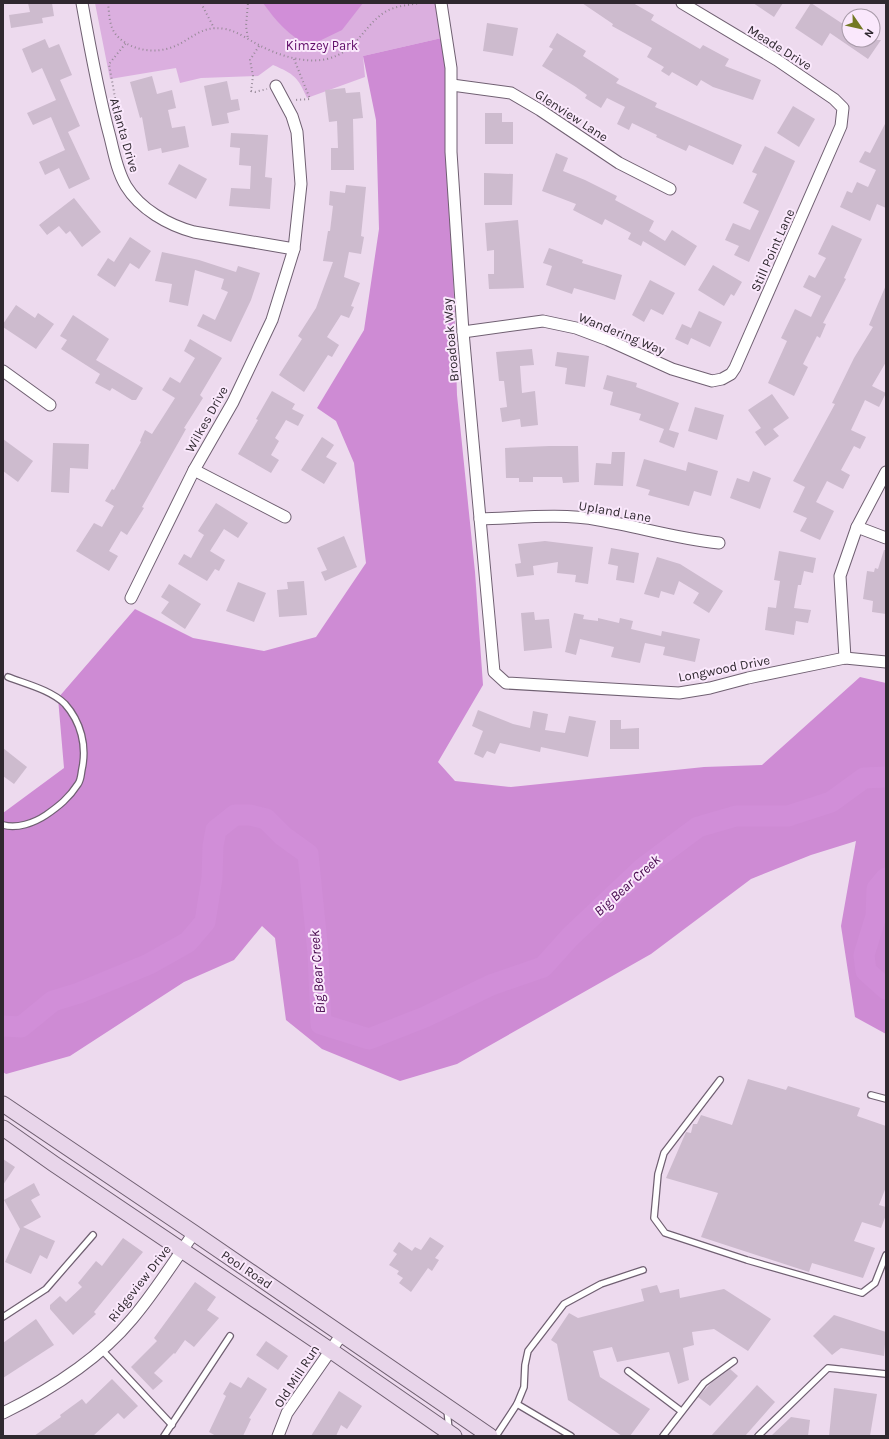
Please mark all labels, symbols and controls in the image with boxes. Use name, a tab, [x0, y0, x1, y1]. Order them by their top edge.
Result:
north arrow	[841, 8, 881, 48]
street label: Meade Drive	[745, 22, 815, 73]
text: N	[861, 26, 876, 40]
park label: Kimzey Park	[286, 38, 358, 53]
street label: Glenview Lane	[532, 86, 611, 145]
street label: Atlanta Drive	[107, 96, 142, 174]
street label: Still Point Lane	[748, 206, 797, 294]
street label: Broadoak Way	[439, 298, 462, 382]
street label: Wandering Way	[576, 309, 667, 358]
street label: Wilkes Drive	[182, 383, 231, 455]
street label: Upland Lane	[578, 498, 653, 525]
street label: Longwood Drive	[677, 652, 772, 685]
water label: Big Bear Creek	[591, 851, 665, 920]
water label: Big Bear Creek	[306, 929, 329, 1014]
street label: Ridgeview Drive	[105, 1242, 174, 1325]
street label: Pool Road	[218, 1247, 275, 1292]
street label: Old Mill Run	[271, 1342, 322, 1410]

